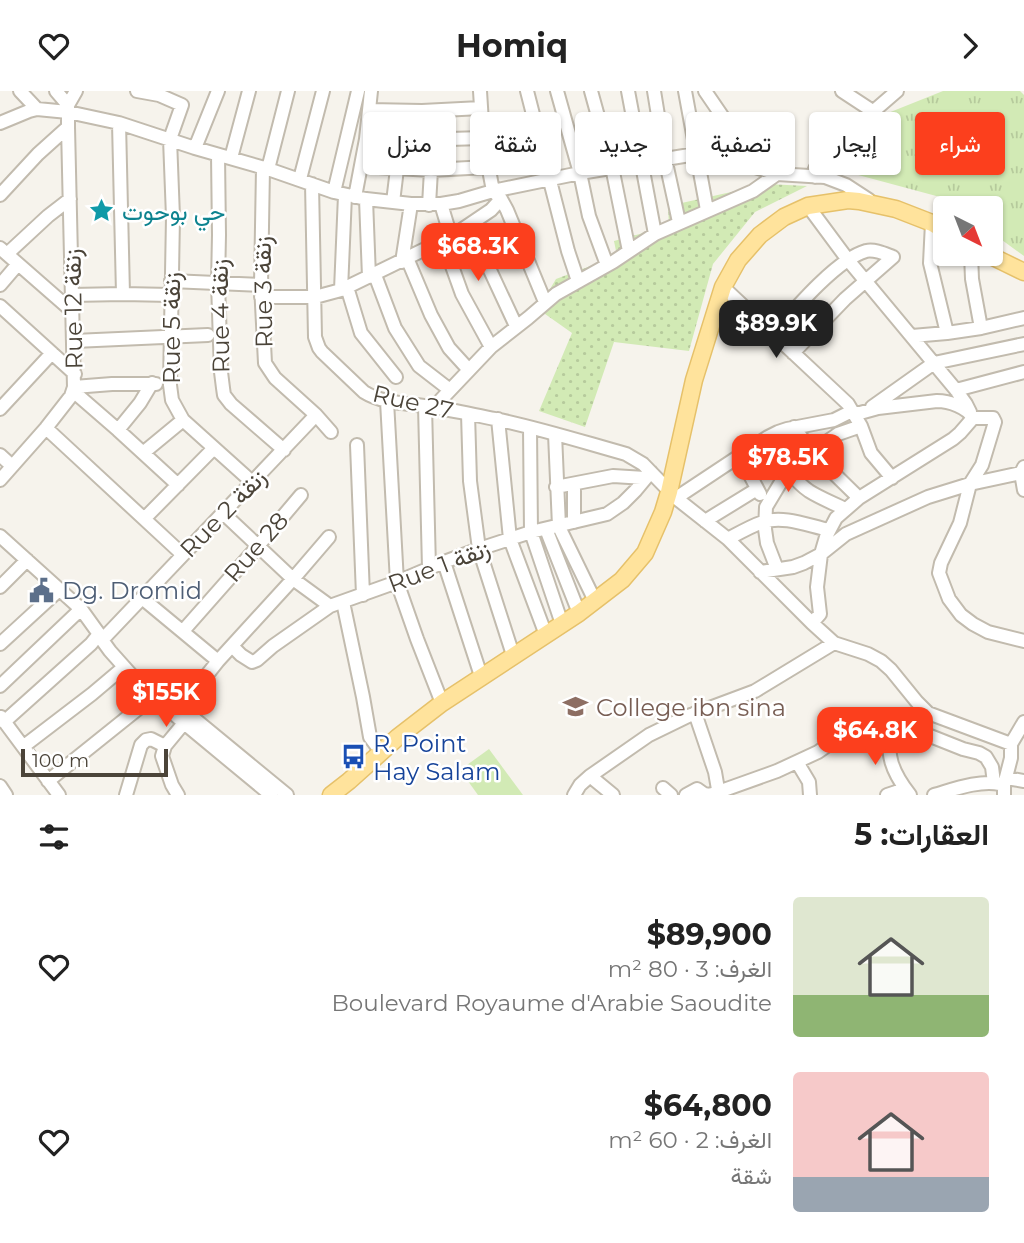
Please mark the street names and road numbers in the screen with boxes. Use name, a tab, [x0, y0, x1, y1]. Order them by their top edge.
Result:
street label: Rue 3 زنقة	[248, 236, 279, 348]
street label: Rue 12 زنقة	[57, 248, 90, 370]
street label: Rue 4 زنقة	[205, 259, 236, 373]
street label: Rue 5 زنقة	[157, 272, 187, 384]
street label: Rue 27	[370, 379, 456, 425]
street label: Rue 2 زنقة	[174, 463, 273, 564]
street label: Rue 28	[218, 506, 294, 588]
street label: Rue 1 زنقة	[384, 533, 495, 600]

